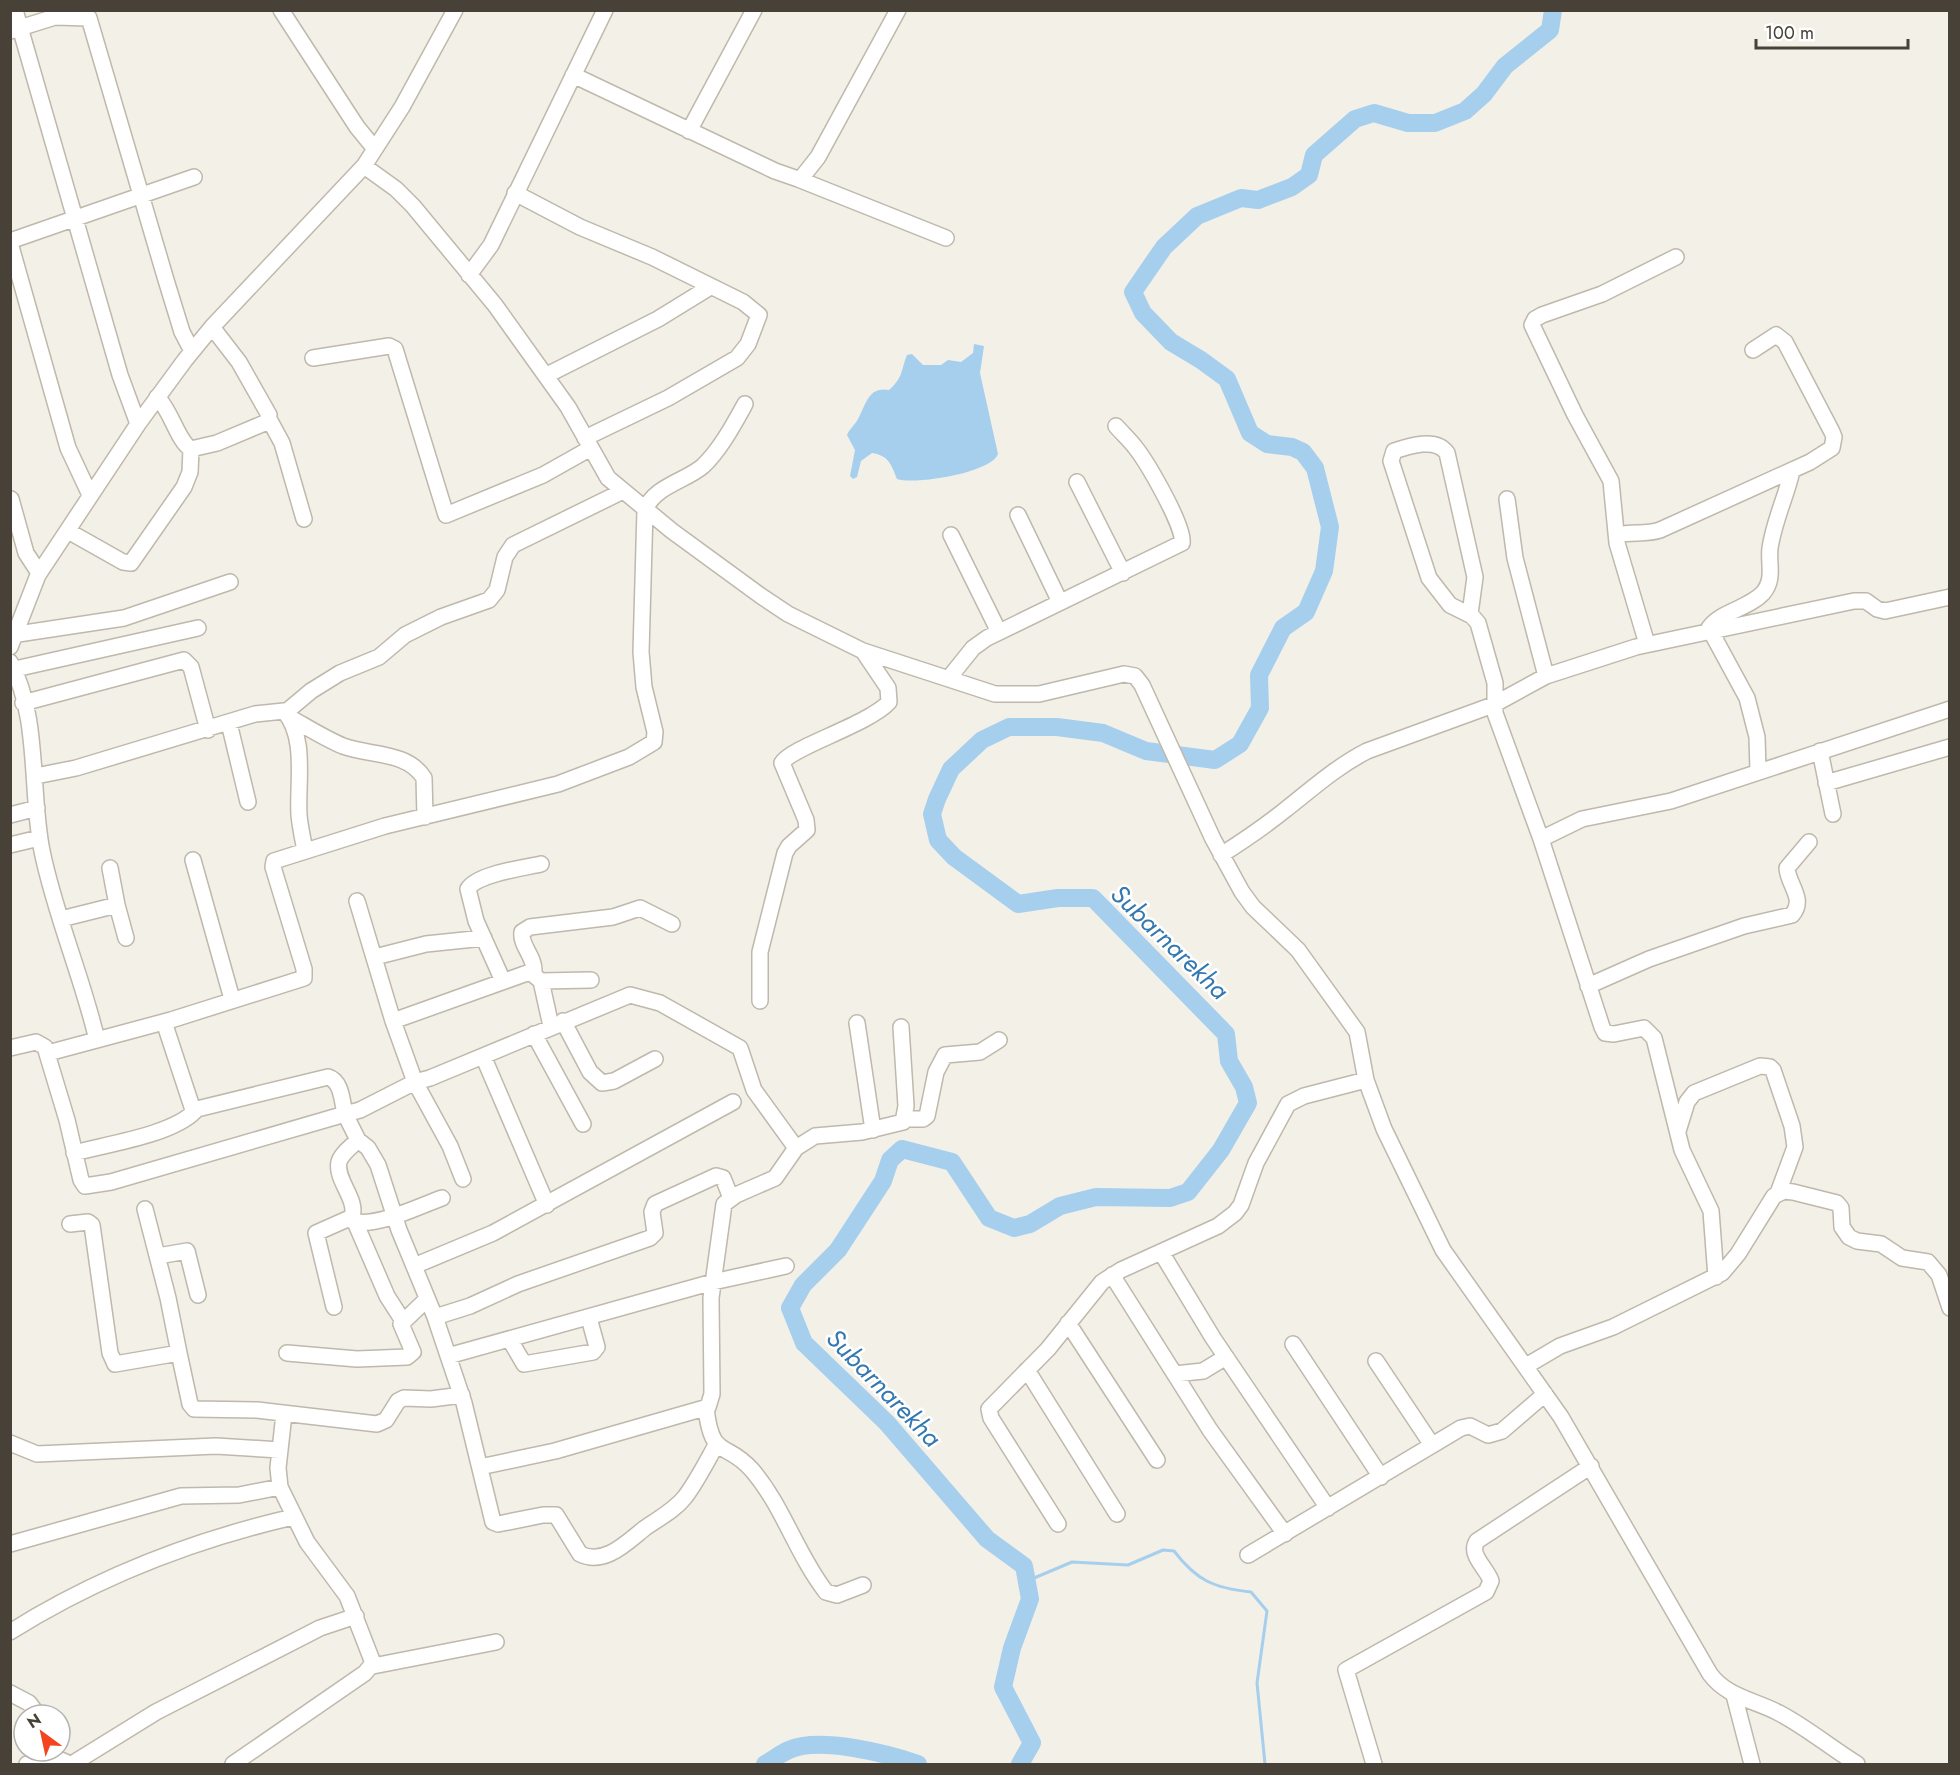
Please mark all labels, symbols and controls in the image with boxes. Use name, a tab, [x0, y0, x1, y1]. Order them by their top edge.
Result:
scale bar	[1756, 12, 1908, 50]
text: 100 m	[1765, 20, 1814, 46]
water label: Subarnarekha	[1102, 876, 1238, 1009]
water label: Subarnarekha	[818, 1320, 951, 1456]
north arrow	[12, 1703, 72, 1763]
text: N	[23, 1708, 46, 1734]

